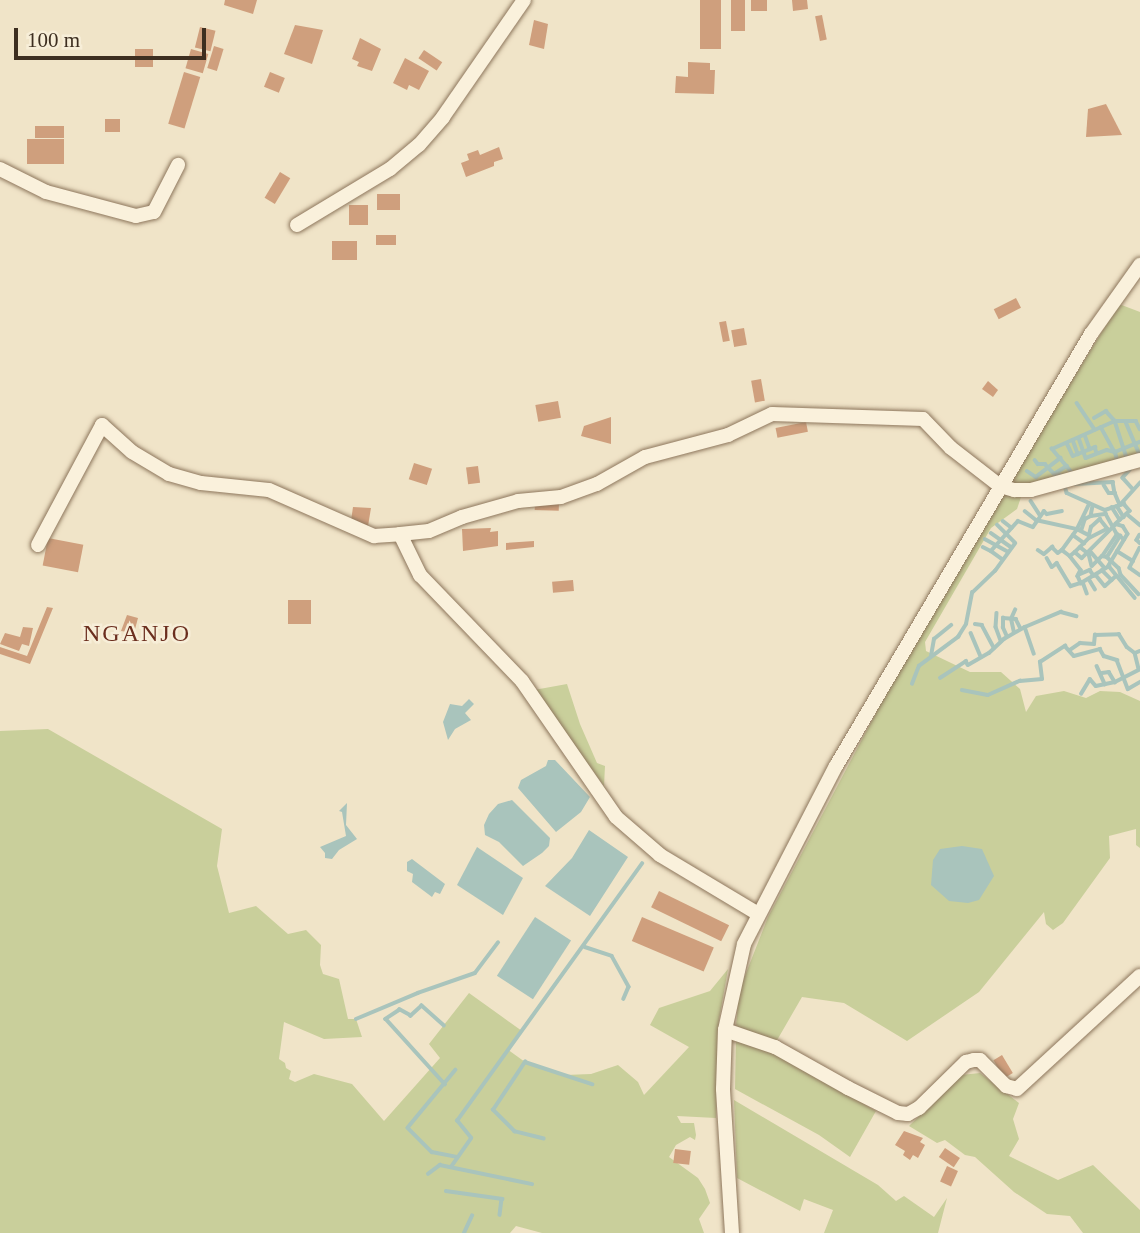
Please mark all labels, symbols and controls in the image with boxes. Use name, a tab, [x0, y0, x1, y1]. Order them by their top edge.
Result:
scale bar	[18, 14, 210, 58]
text: 100 m	[27, 28, 80, 52]
district label: NGANJO	[84, 620, 190, 648]

